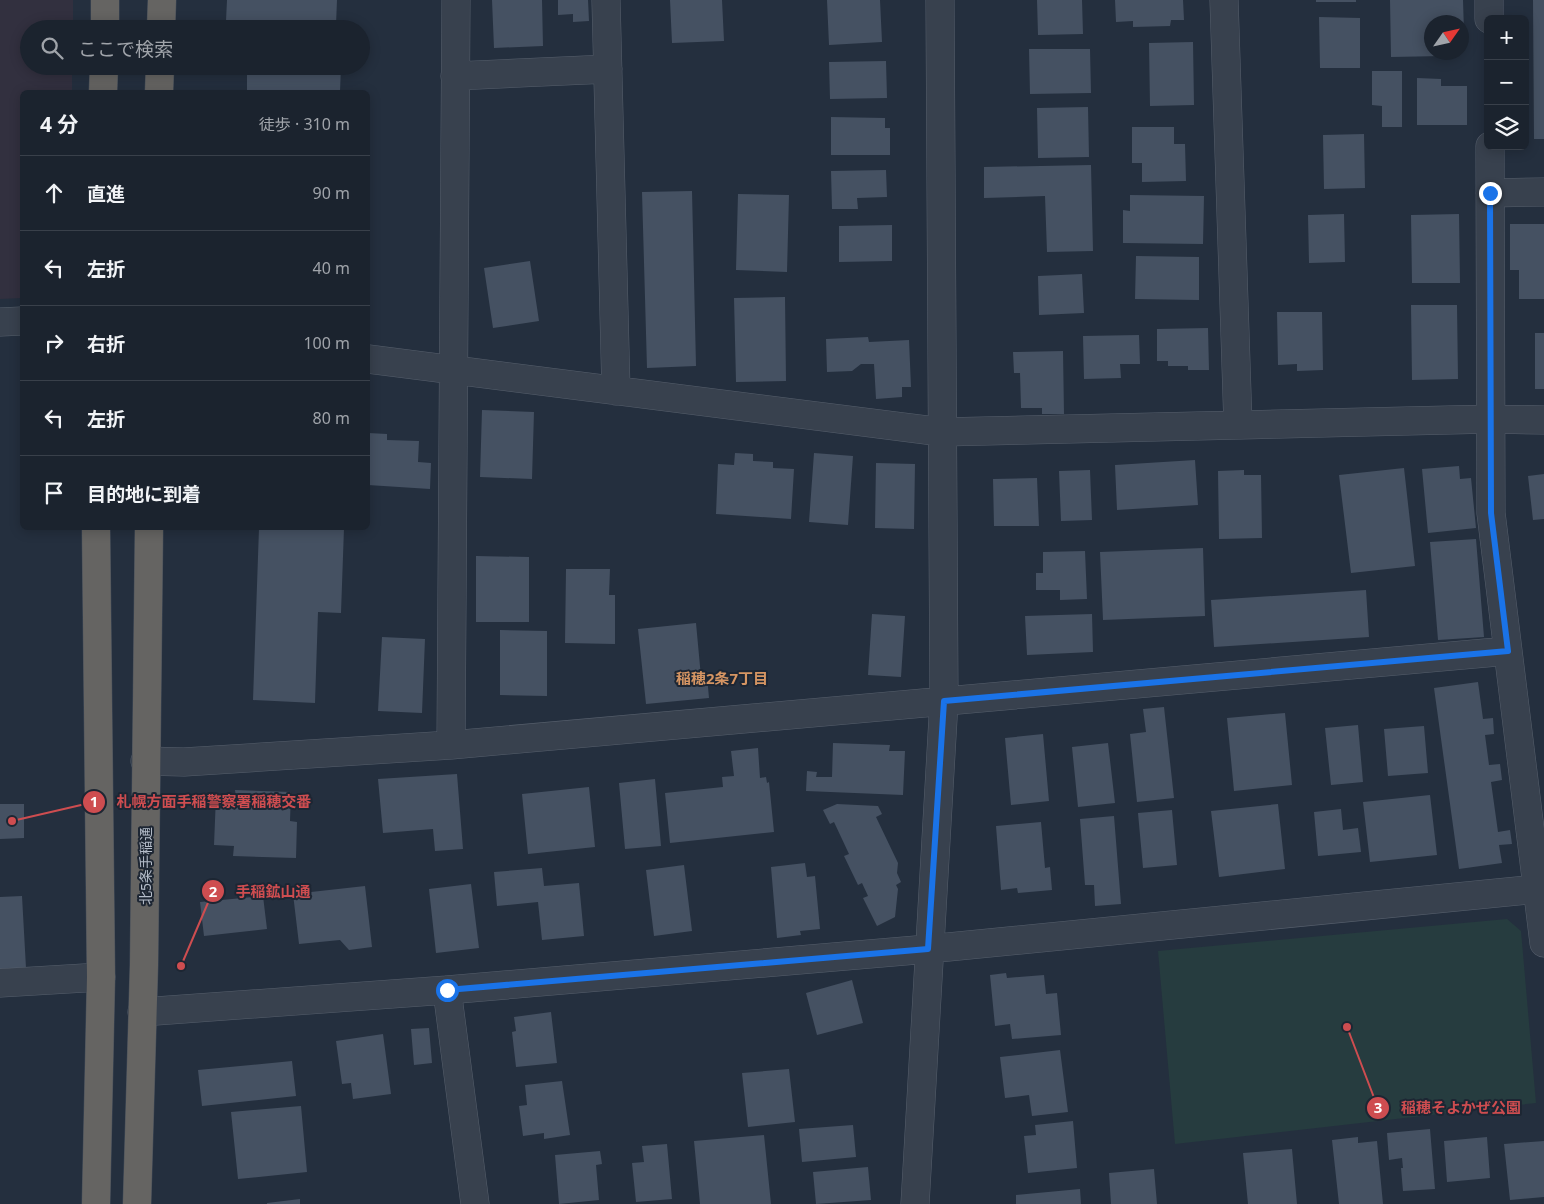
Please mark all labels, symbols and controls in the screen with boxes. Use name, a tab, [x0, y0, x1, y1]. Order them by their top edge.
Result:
north arrow	[1424, 15, 1469, 60]
map controls	[1484, 15, 1529, 150]
button: +	[1484, 15, 1529, 60]
search box	[20, 20, 370, 75]
icon: search	[38, 34, 66, 62]
text: ここで検索	[78, 36, 173, 62]
button: −	[1484, 60, 1529, 105]
button: layers	[1484, 105, 1529, 150]
text: 4 分	[40, 110, 78, 138]
text: 徒歩 · 310 m	[259, 113, 350, 135]
icon: ahead	[40, 179, 68, 207]
text: 直進	[87, 181, 125, 207]
text: 90 m	[313, 182, 350, 204]
route end	[1479, 182, 1502, 205]
icon: left	[40, 254, 68, 282]
text: 左折	[87, 256, 125, 282]
text: 40 m	[313, 257, 350, 279]
icon: right	[40, 329, 68, 357]
text: 右折	[87, 331, 125, 357]
text: 100 m	[303, 332, 350, 354]
icon: left	[40, 404, 68, 432]
text: 左折	[87, 406, 125, 432]
text: 80 m	[313, 407, 350, 429]
icon: arrive	[40, 479, 68, 507]
text: 目的地に到着	[87, 481, 201, 507]
district label: 稲穂2条7丁目	[676, 668, 768, 688]
callout: 札幌方面手稲警察署稲穂交番	[82, 787, 322, 817]
text: 1	[90, 791, 98, 811]
text: 札幌方面手稲警察署稲穂交番	[116, 791, 312, 811]
street label: 北5条手稲通	[136, 827, 155, 905]
callout: 手稲鉱山通	[200, 876, 320, 906]
text: 2	[209, 881, 218, 901]
text: 手稲鉱山通	[235, 881, 311, 901]
route start	[436, 979, 459, 1002]
callout: 稲穂そよかぜ公園	[1366, 1093, 1531, 1123]
text: 3	[1374, 1097, 1382, 1117]
text: 稲穂そよかぜ公園	[1401, 1097, 1521, 1117]

